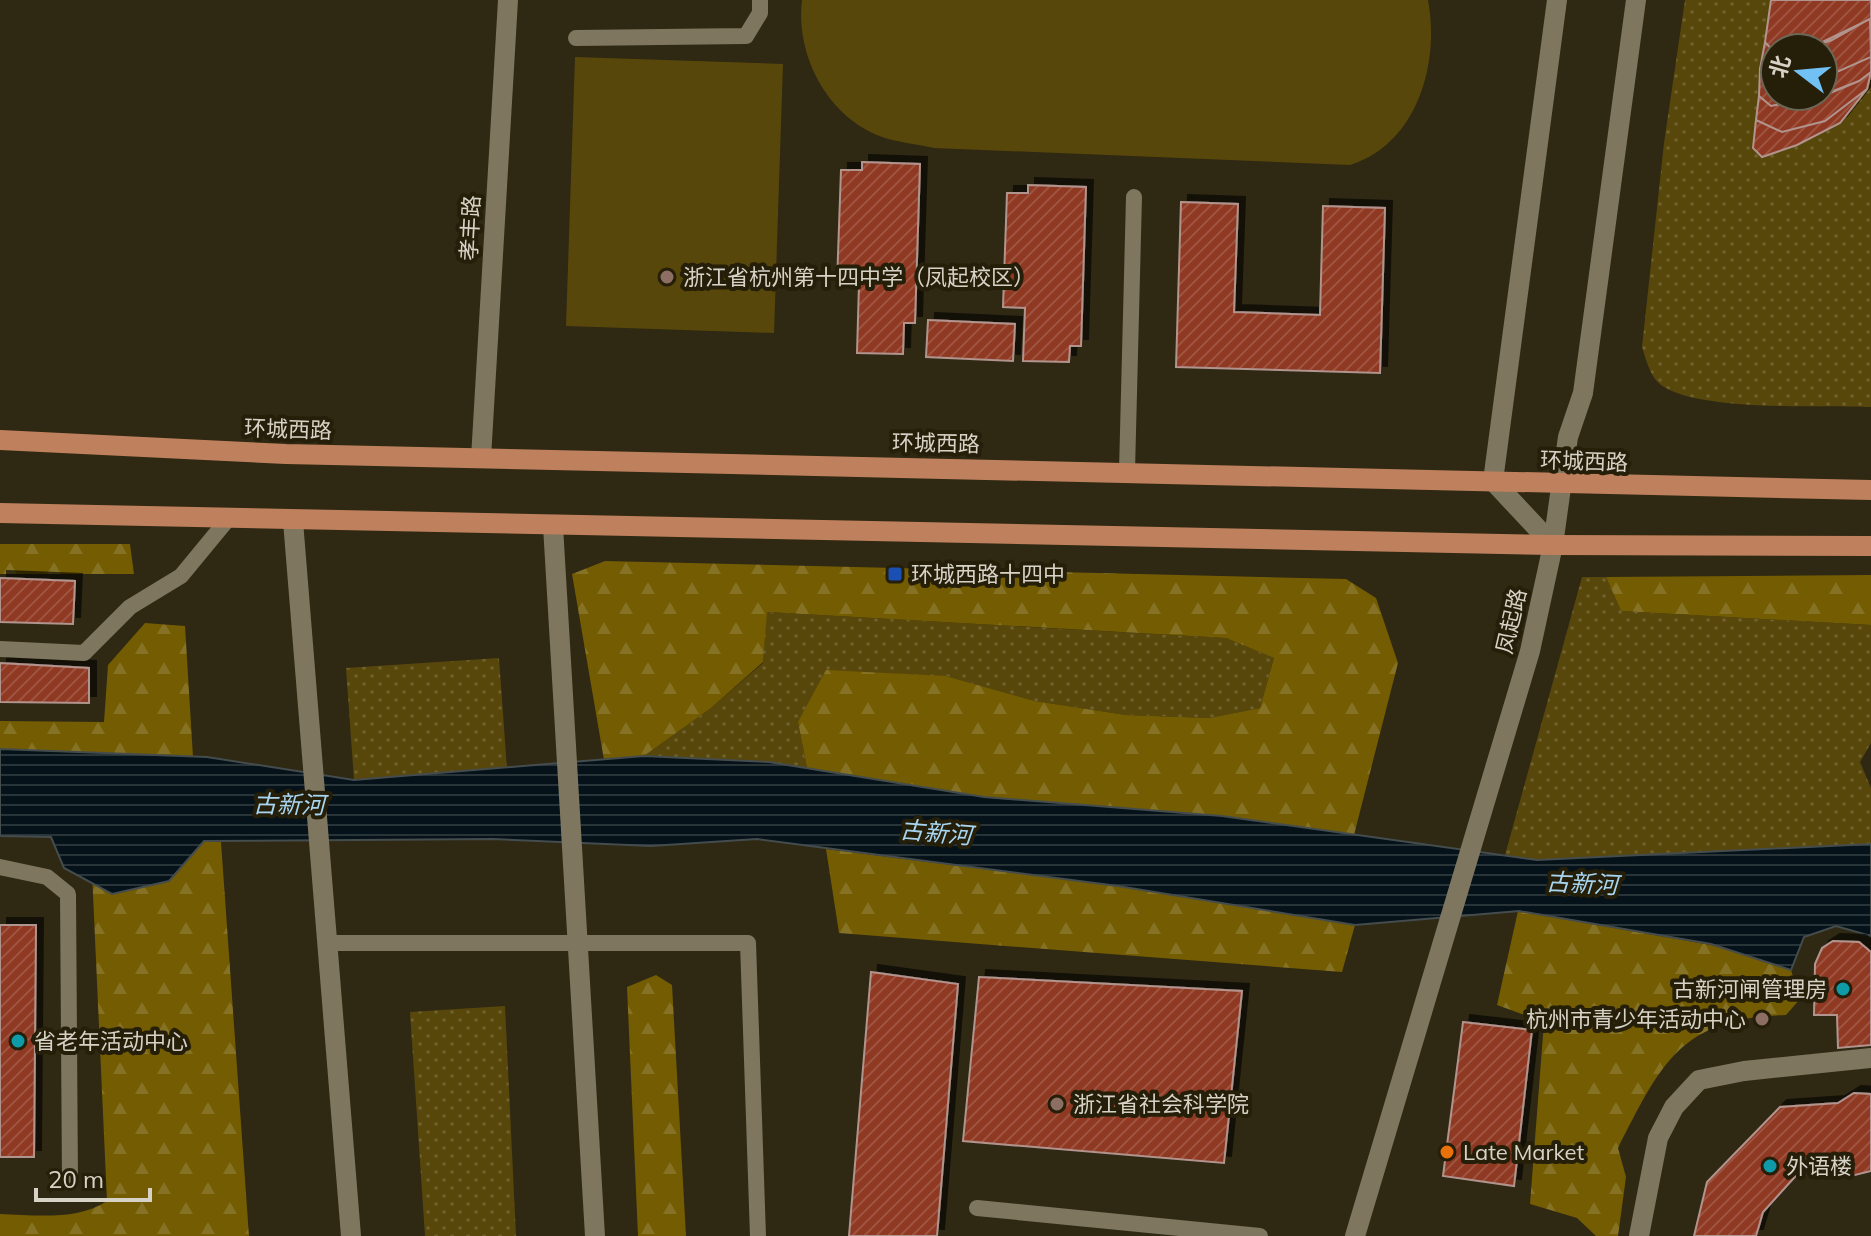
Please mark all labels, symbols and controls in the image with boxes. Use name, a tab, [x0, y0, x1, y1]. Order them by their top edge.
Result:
north arrow	[1759, 32, 1839, 112]
text: 北	[1763, 52, 1796, 81]
street label: 孝丰路	[454, 194, 486, 262]
place label: 浙江省杭州第十四中学（凤起校区）	[683, 263, 1035, 291]
marker: 浙江省杭州第十四中学（凤起校区）	[658, 268, 676, 286]
street label: 环城西路	[244, 413, 332, 445]
street label: 环城西路	[892, 428, 980, 458]
street label: 环城西路	[1540, 445, 1628, 477]
place label: 环城西路十四中	[911, 560, 1065, 588]
marker: 环城西路十四中	[886, 565, 904, 583]
street label: 凤起路	[1490, 586, 1532, 656]
water label: 古新河	[253, 788, 329, 820]
water label: 古新河	[899, 814, 977, 850]
water label: 古新河	[1545, 866, 1623, 900]
place label: 古新河闸管理房	[1673, 975, 1827, 1003]
marker: 古新河闸管理房	[1834, 980, 1852, 998]
place label: 杭州市青少年活动中心	[1526, 1005, 1746, 1033]
marker: 杭州市青少年活动中心	[1753, 1010, 1771, 1028]
place label: 省老年活动中心	[34, 1027, 188, 1055]
marker: 省老年活动中心	[9, 1032, 27, 1050]
place label: 浙江省社会科学院	[1073, 1090, 1249, 1118]
marker: 浙江省社会科学院	[1048, 1095, 1066, 1113]
place label: Late Market	[1463, 1138, 1585, 1166]
marker: Late Market	[1438, 1143, 1456, 1161]
scale bar	[36, 1152, 150, 1202]
place label: 外语楼	[1786, 1152, 1852, 1180]
marker: 外语楼	[1761, 1157, 1779, 1175]
text: 20 m	[48, 1164, 104, 1194]

